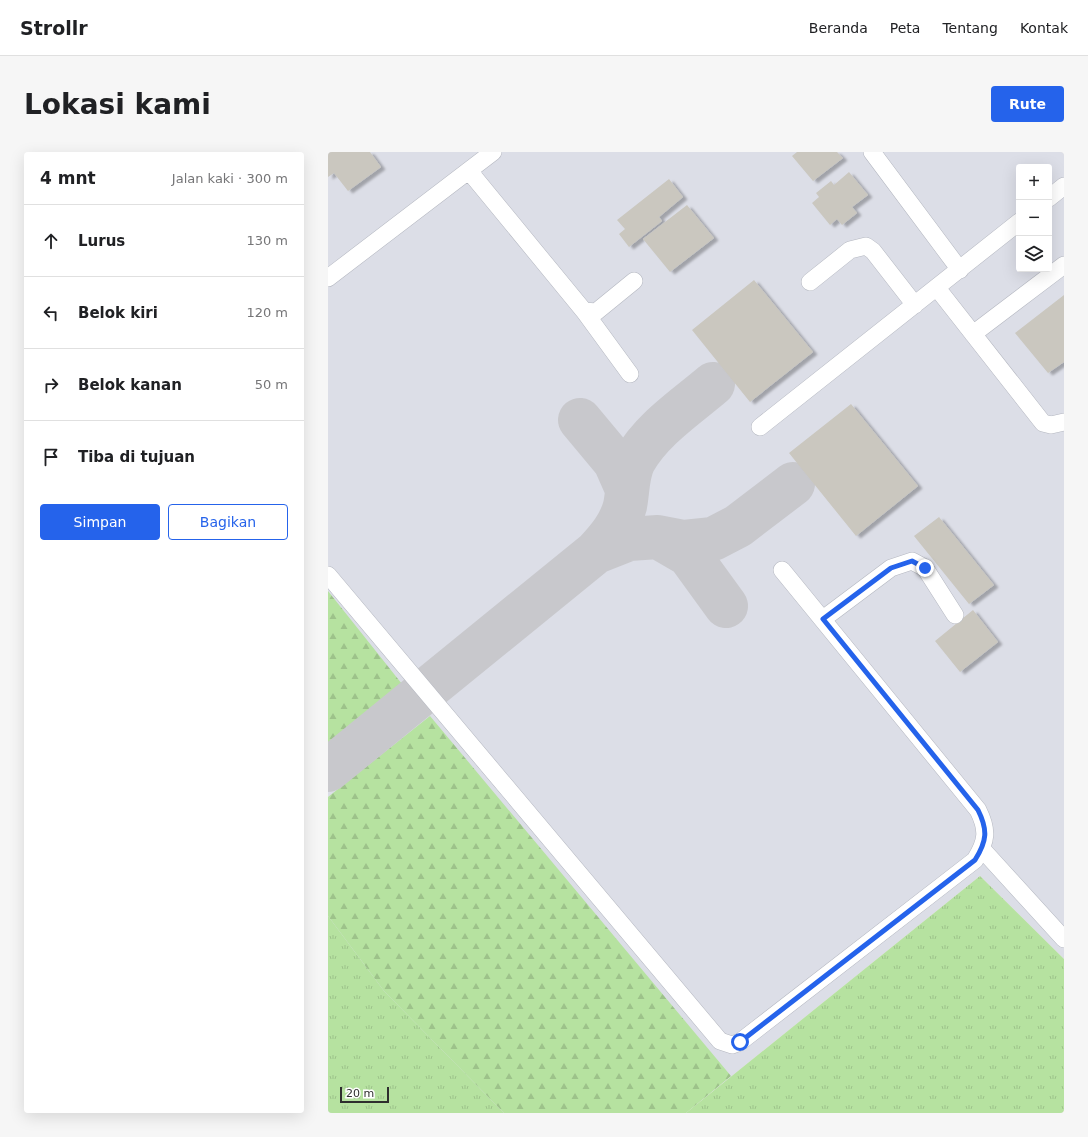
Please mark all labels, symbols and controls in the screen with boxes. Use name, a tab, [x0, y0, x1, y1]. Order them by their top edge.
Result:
text: Strollr	[20, 17, 88, 39]
text: Beranda	[809, 20, 868, 36]
text: Peta	[890, 20, 920, 36]
text: Tentang	[942, 20, 998, 36]
text: Kontak	[1020, 20, 1068, 36]
button: Rute	[991, 86, 1064, 122]
text: Lokasi kami	[24, 88, 211, 121]
map controls	[1016, 164, 1052, 272]
button: +	[1016, 164, 1052, 200]
text: 4 mnt	[40, 168, 96, 188]
text: Jalan kaki · 300 m	[172, 171, 288, 186]
button: −	[1016, 200, 1052, 236]
icon: ahead	[40, 230, 62, 252]
text: Lurus	[78, 232, 125, 250]
text: 130 m	[246, 233, 288, 248]
button: layers	[1016, 236, 1052, 272]
icon: left	[40, 302, 62, 324]
text: Belok kiri	[78, 304, 158, 322]
text: 120 m	[246, 305, 288, 320]
icon: right	[40, 374, 62, 396]
text: Belok kanan	[78, 376, 182, 394]
text: 50 m	[255, 377, 288, 392]
icon: arrive	[40, 446, 62, 468]
text: Tiba di tujuan	[78, 448, 195, 466]
button: Simpan	[40, 504, 160, 540]
button: Bagikan	[168, 504, 288, 540]
route end	[916, 559, 934, 577]
route start	[731, 1033, 749, 1051]
scale bar	[340, 1085, 389, 1104]
text: 20 m	[346, 1087, 374, 1100]

